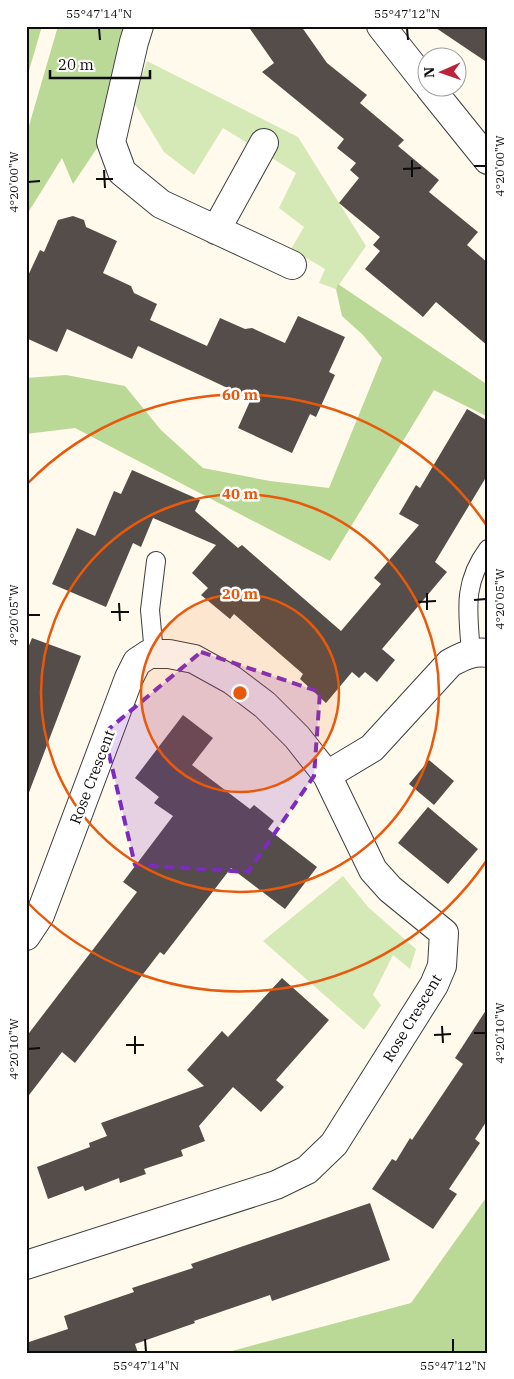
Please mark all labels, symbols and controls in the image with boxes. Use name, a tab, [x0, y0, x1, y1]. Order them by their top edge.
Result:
text: 55°47'14"N	[66, 6, 132, 21]
text: 55°47'12"N	[374, 6, 440, 21]
scale bar	[50, 48, 150, 80]
north arrow	[416, 48, 466, 98]
text: 20 m	[58, 55, 94, 74]
text: N	[420, 67, 438, 78]
text: 4°20'00"W	[492, 135, 507, 197]
text: 4°20'00"W	[6, 151, 21, 213]
text: 60 m	[222, 385, 258, 404]
text: 40 m	[222, 484, 258, 503]
text: 4°20'05"W	[492, 568, 507, 630]
text: 4°20'05"W	[6, 584, 21, 646]
text: 20 m	[222, 584, 258, 603]
centre of rings	[231, 684, 249, 702]
street label: Rose Crescent	[65, 727, 119, 827]
street label: Rose Crescent	[378, 971, 446, 1065]
text: 4°20'10"W	[492, 1002, 507, 1064]
text: 4°20'10"W	[6, 1018, 21, 1080]
text: 55°47'14"N	[113, 1358, 179, 1373]
text: 55°47'12"N	[420, 1358, 486, 1373]

